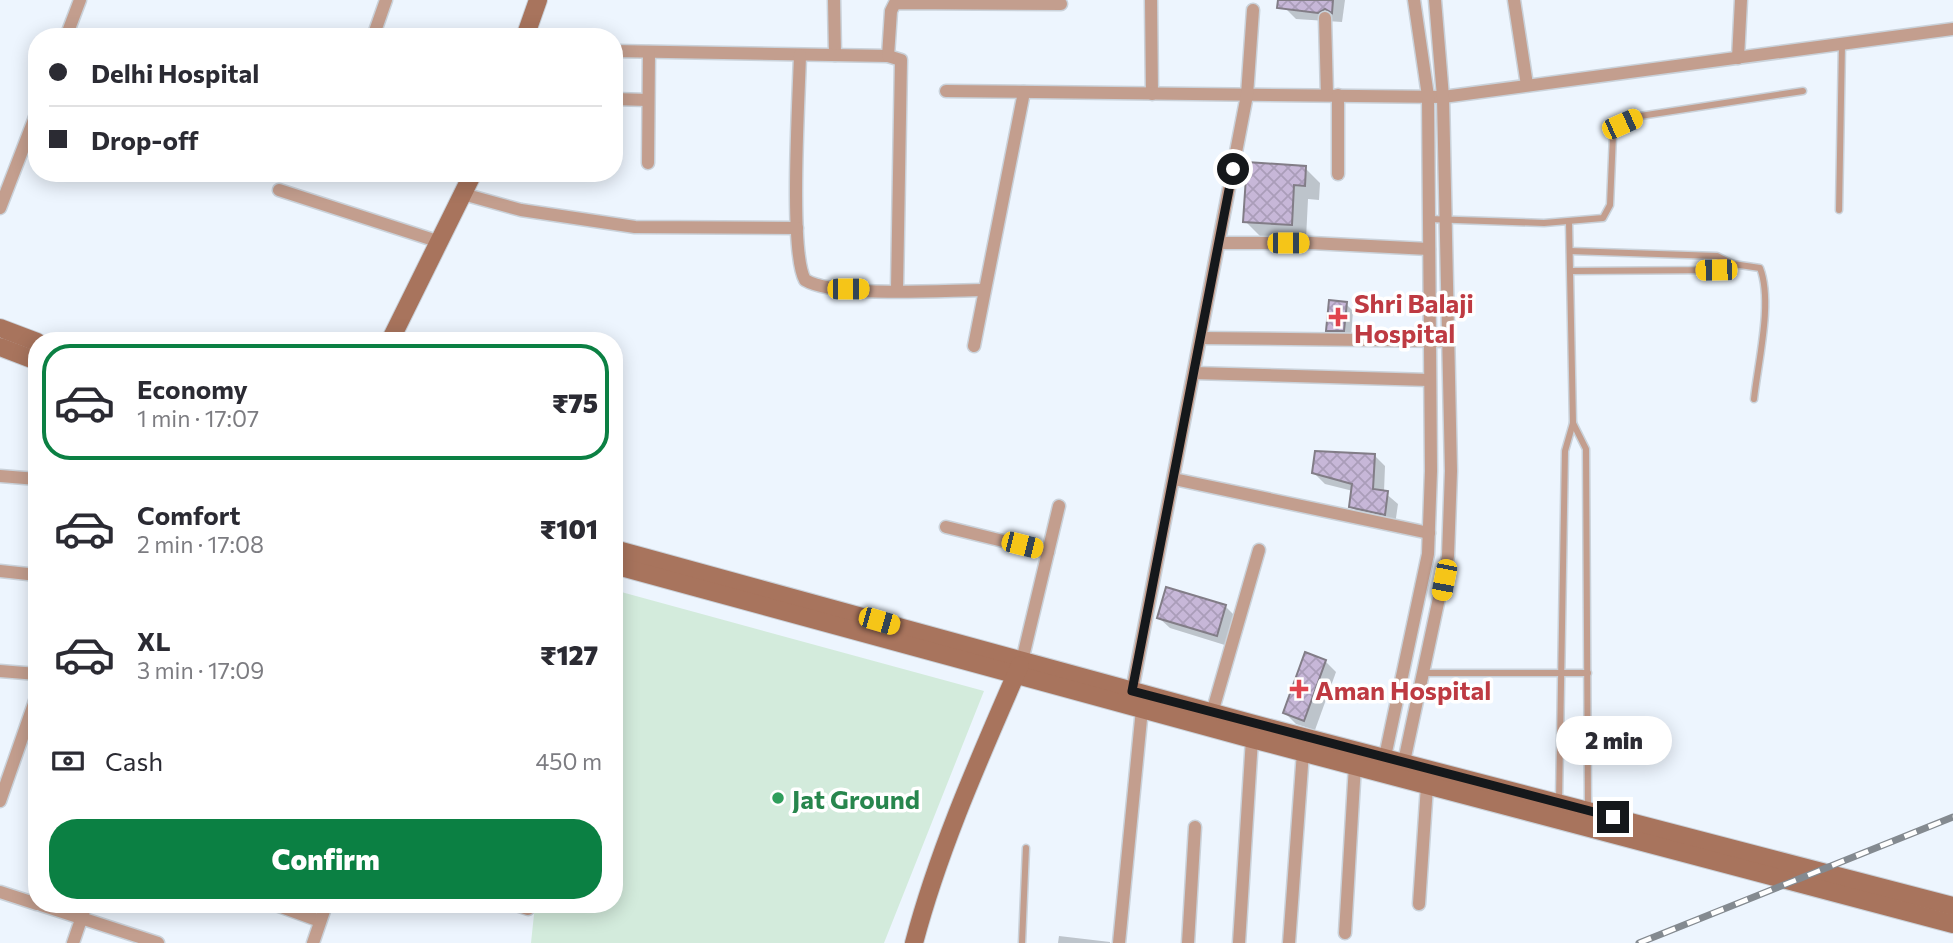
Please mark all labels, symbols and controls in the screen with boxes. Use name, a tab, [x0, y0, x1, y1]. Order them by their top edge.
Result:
text: Delhi Hospital	[91, 57, 259, 88]
car	[1599, 106, 1646, 142]
text: Drop-off	[91, 124, 198, 155]
route start	[1217, 153, 1249, 185]
car	[1268, 233, 1310, 254]
car	[1695, 259, 1738, 281]
car	[828, 279, 870, 300]
place label: Shri Balaji Hospital	[1354, 287, 1474, 348]
marker: Shri Balaji Hospital	[1328, 307, 1348, 327]
icon: car	[53, 371, 116, 434]
text: Economy	[137, 373, 248, 404]
text: ₹75	[552, 387, 598, 418]
text: 1 min · 17:07	[137, 404, 259, 432]
icon: car	[53, 497, 116, 560]
text: Comfort	[137, 499, 240, 530]
text: ₹101	[540, 513, 598, 544]
text: 2 min · 17:08	[137, 530, 264, 558]
car	[1000, 530, 1045, 560]
car	[1430, 557, 1459, 603]
car	[856, 605, 903, 637]
icon: car	[53, 623, 116, 686]
text: XL	[137, 625, 171, 656]
text: ₹127	[540, 639, 598, 670]
text: 3 min · 17:09	[137, 656, 264, 684]
place label: Aman Hospital	[1315, 674, 1491, 705]
marker: Aman Hospital	[1289, 679, 1309, 699]
callout: 2 min	[1555, 716, 1671, 764]
text: 2 min	[1585, 726, 1643, 754]
icon: cash	[49, 742, 87, 780]
text: Cash	[105, 745, 163, 776]
text: 450 m	[536, 747, 602, 775]
place label: Jat Ground	[792, 783, 920, 814]
marker: Jat Ground	[770, 790, 786, 806]
route end	[1597, 801, 1629, 833]
button: Confirm	[49, 819, 602, 899]

